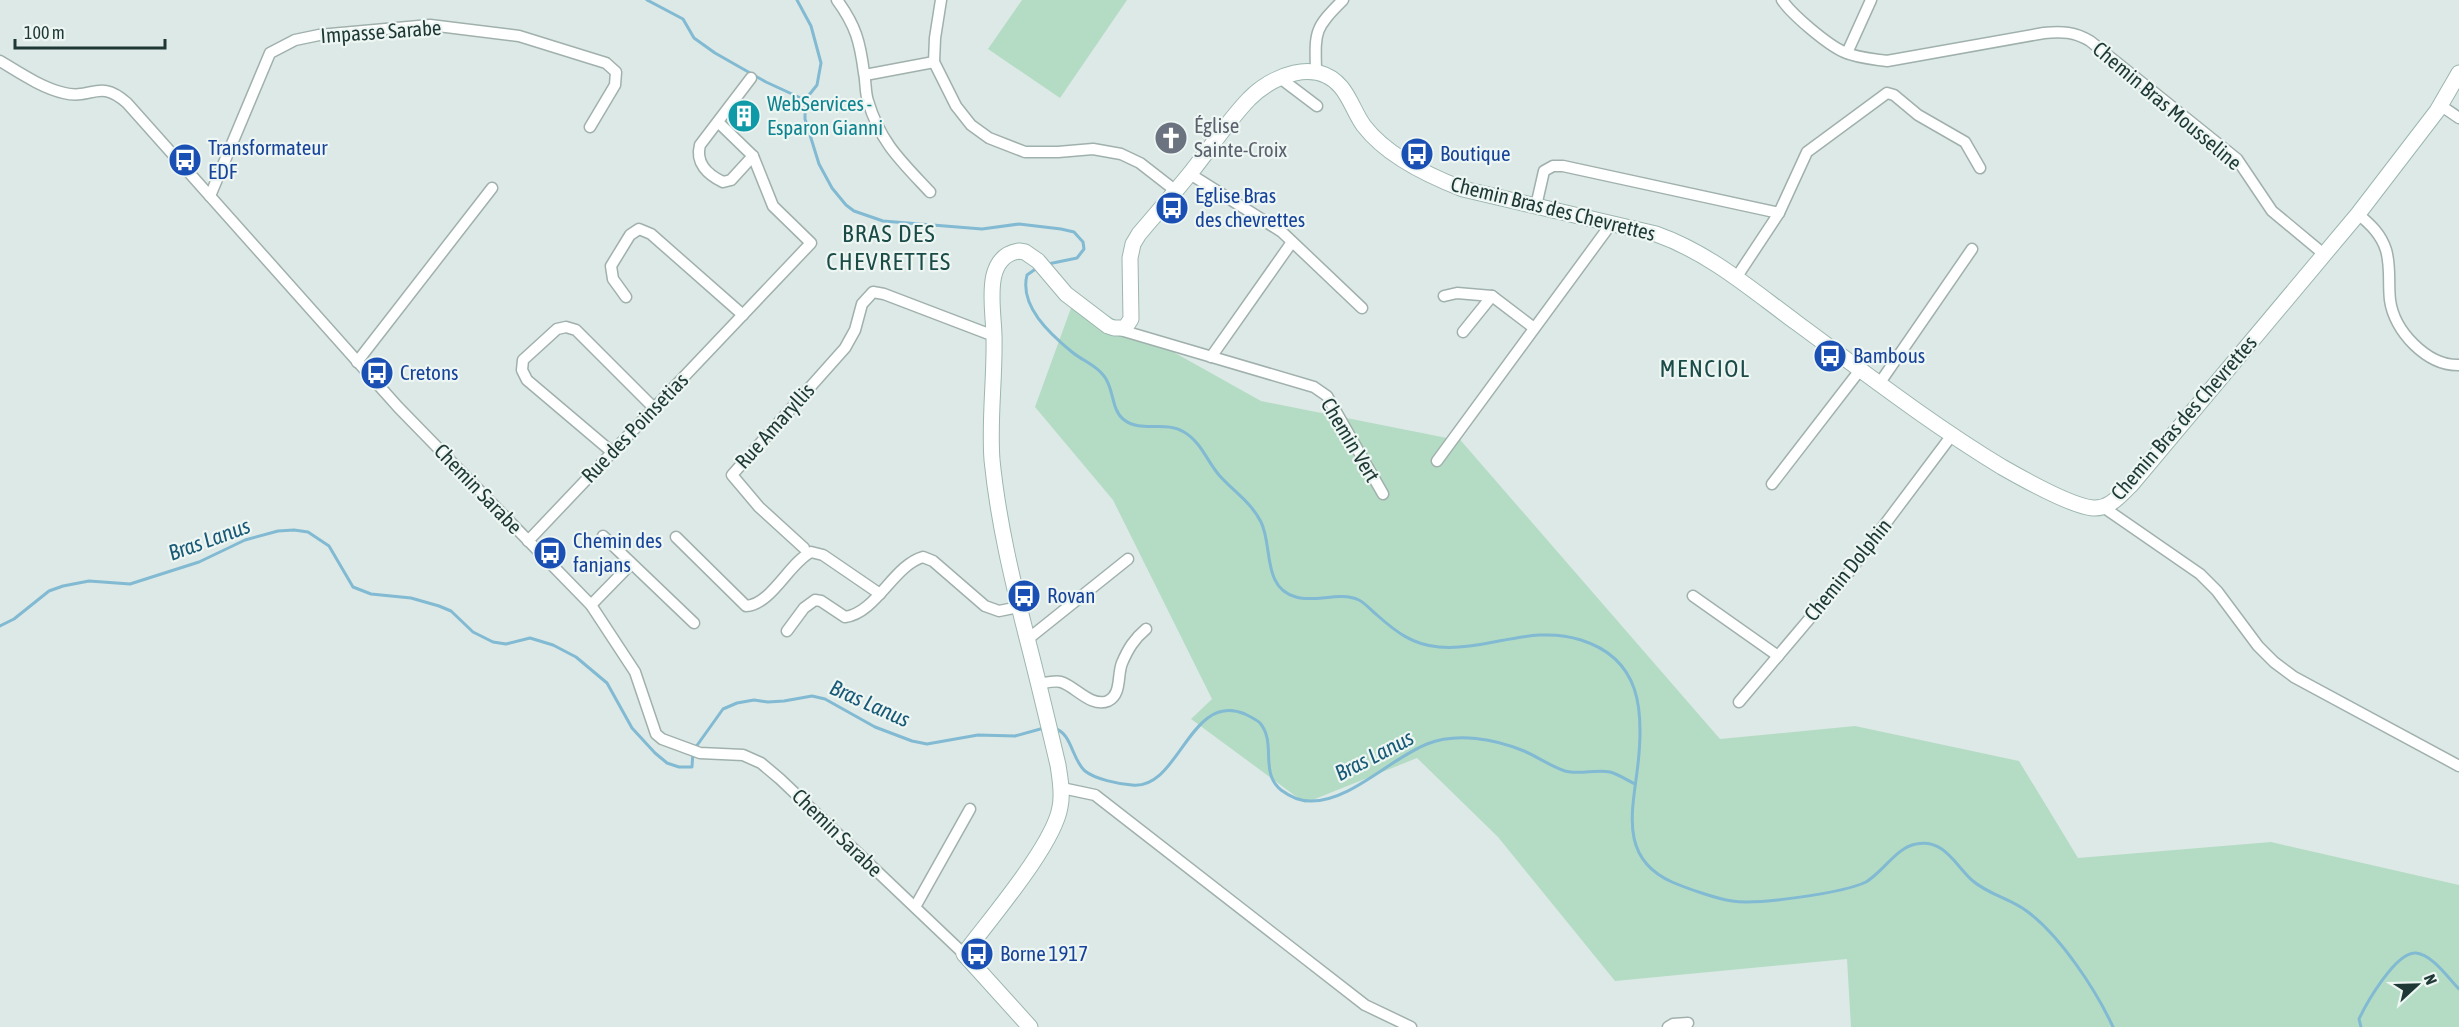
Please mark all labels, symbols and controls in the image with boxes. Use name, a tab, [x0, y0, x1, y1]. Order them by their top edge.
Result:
scale bar	[15, 12, 165, 50]
street label: Impasse Sarabe	[320, 15, 442, 47]
text: 100 m	[24, 22, 65, 43]
street label: Chemin Bras Mousseline	[2088, 36, 2247, 174]
place label: WebServices - Esparon Gianni	[767, 91, 883, 139]
building icon: WebServices - Esparon Gianni	[726, 98, 762, 134]
place label: Église Sainte-Croix	[1194, 113, 1288, 161]
church icon: Église Sainte-Croix	[1153, 120, 1189, 156]
place label: Transformateur EDF	[208, 135, 328, 183]
bus stop icon: Boutique	[1399, 136, 1435, 172]
place label: Boutique	[1440, 141, 1510, 165]
bus stop icon: Transformateur EDF	[167, 142, 203, 178]
street label: Chemin Bras des Chevrettes	[1448, 171, 1658, 245]
place label: Eglise Bras des chevrettes	[1195, 183, 1305, 231]
bus stop icon: Eglise Bras des chevrettes	[1154, 190, 1190, 226]
district label: BRAS DES CHEVRETTES	[826, 220, 952, 275]
street label: Chemin Bras des Chevrettes	[2105, 330, 2261, 504]
bus stop icon: Bambous	[1812, 338, 1848, 374]
place label: Bambous	[1853, 343, 1925, 367]
bus stop icon: Cretons	[359, 355, 395, 391]
district label: MENCIOL	[1659, 355, 1751, 382]
place label: Cretons	[400, 360, 459, 384]
street label: Rue des Poinsetias	[576, 368, 693, 487]
street label: Rue Amaryllis	[730, 378, 819, 473]
street label: Chemin Vert	[1317, 393, 1385, 486]
street label: Chemin Sarabe	[430, 438, 528, 538]
water label: Bras Lanus	[165, 512, 254, 566]
street label: Chemin Dolphin	[1799, 513, 1896, 625]
place label: Chemin des fanjans	[573, 528, 662, 576]
bus stop icon: Chemin des fanjans	[532, 535, 568, 571]
bus stop icon: Rovan	[1006, 578, 1042, 614]
place label: Rovan	[1047, 583, 1096, 607]
water label: Bras Lanus	[826, 674, 914, 732]
water label: Bras Lanus	[1330, 724, 1418, 786]
street label: Chemin Sarabe	[788, 783, 888, 881]
bus stop icon: Borne 1917	[959, 936, 995, 972]
place label: Borne 1917	[1000, 941, 1088, 965]
north arrow	[2387, 955, 2447, 1015]
text: N	[2421, 972, 2441, 987]

